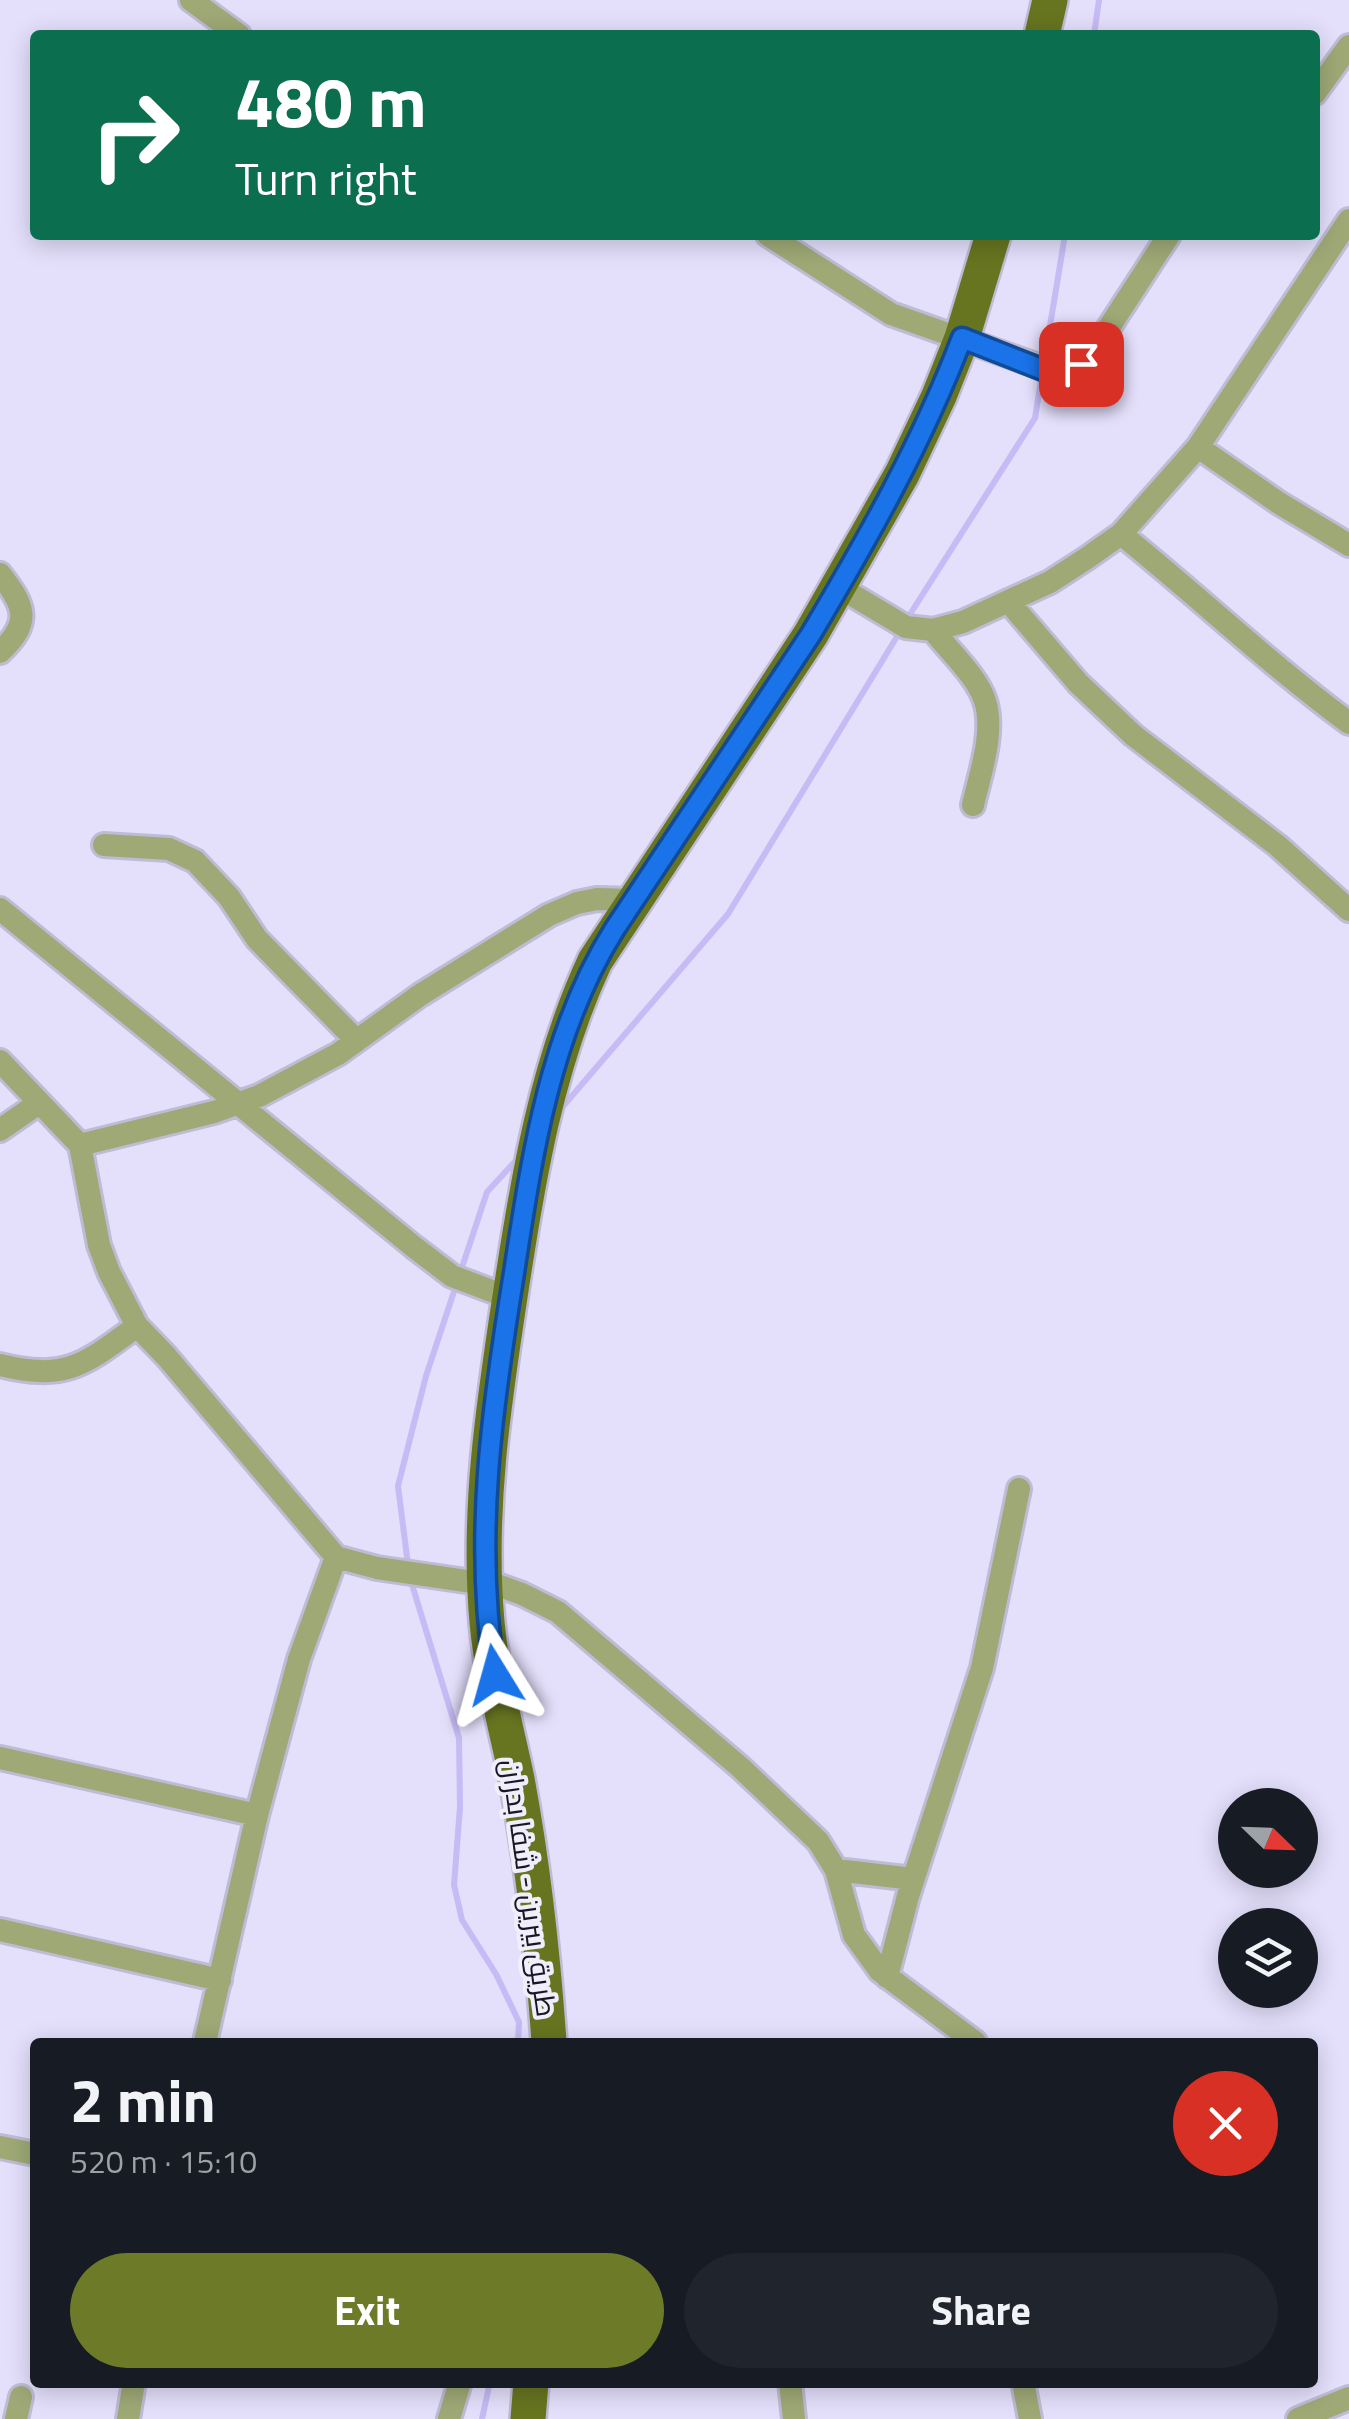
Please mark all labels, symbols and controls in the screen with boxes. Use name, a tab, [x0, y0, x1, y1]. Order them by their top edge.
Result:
text: 480 m	[235, 48, 427, 154]
icon: right	[70, 70, 200, 200]
text: Turn right	[235, 144, 417, 212]
pin	[1039, 322, 1124, 407]
icon: arrive	[1054, 337, 1109, 392]
position arrow	[443, 1623, 547, 1727]
street label: طريق بيرين - شفا بدران	[490, 1756, 569, 2019]
north arrow	[1218, 1788, 1318, 1888]
map controls	[1218, 1788, 1318, 2008]
button: layers	[1218, 1908, 1318, 2008]
text: 2 min	[70, 2054, 216, 2145]
button: close	[1173, 2071, 1278, 2176]
text: 520 m · 15:10	[70, 2137, 257, 2185]
button: Exit	[70, 2253, 664, 2368]
button: Share	[684, 2253, 1278, 2368]

